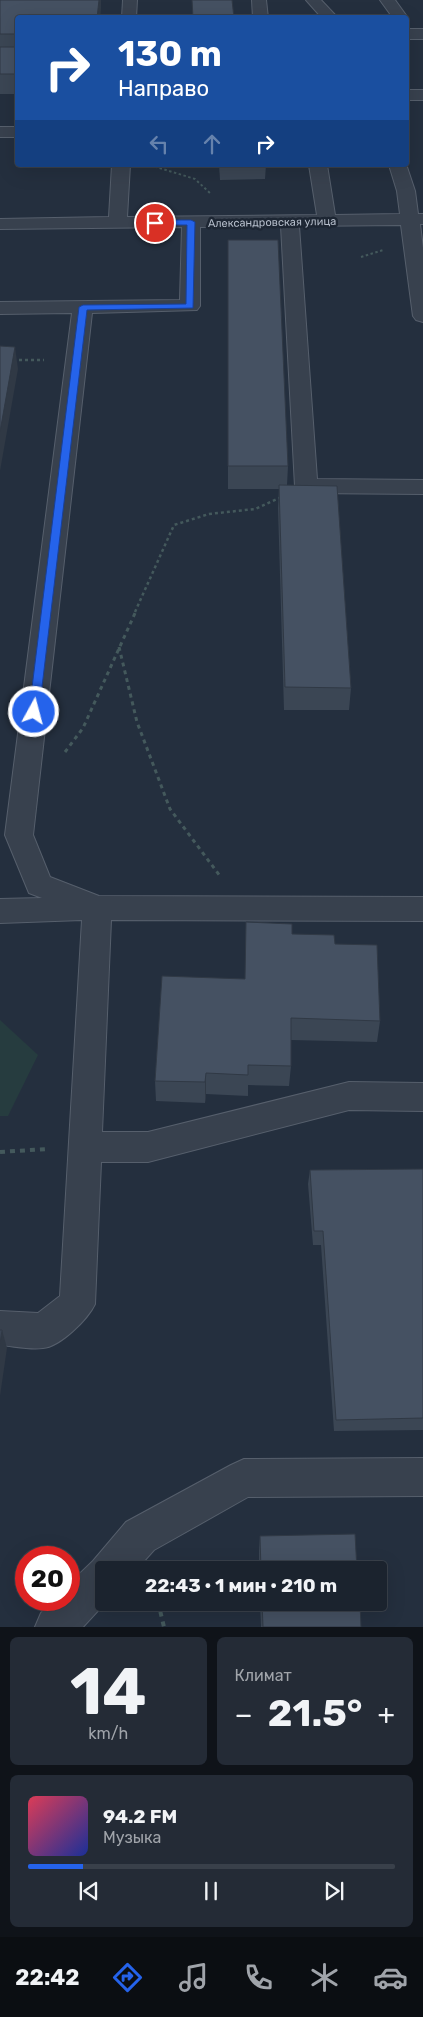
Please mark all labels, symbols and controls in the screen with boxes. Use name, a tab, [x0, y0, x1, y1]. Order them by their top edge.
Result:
text: 130 m	[118, 33, 222, 75]
icon: right	[35, 35, 100, 100]
text: Направо	[118, 75, 209, 102]
icon: left	[145, 130, 173, 158]
icon: ahead	[198, 130, 226, 158]
icon: right	[251, 130, 279, 158]
pin	[134, 202, 176, 244]
icon: arrive	[141, 209, 169, 237]
street label: Александровская улица	[208, 215, 336, 230]
position arrow	[7, 685, 59, 737]
speed limit sign: 20	[15, 1546, 80, 1611]
text: 22:43 · 1 мин · 210 m	[145, 1574, 337, 1597]
text: 14	[70, 1653, 147, 1730]
text: Климат	[235, 1666, 292, 1685]
text: 21.5°	[268, 1690, 362, 1736]
text: −	[235, 1698, 253, 1731]
text: +	[378, 1698, 395, 1731]
text: km/h	[88, 1724, 128, 1743]
text: 94.2 FM	[103, 1805, 177, 1828]
text: Музыка	[103, 1828, 161, 1847]
icon: previous	[75, 1877, 103, 1905]
icon: pause	[197, 1877, 225, 1905]
icon: next	[320, 1877, 348, 1905]
icon: directions	[110, 1960, 145, 1995]
icon: music	[176, 1960, 211, 1995]
icon: phone	[241, 1960, 276, 1995]
icon: climate	[307, 1960, 342, 1995]
icon: car	[373, 1960, 408, 1995]
text: 22:42	[15, 1964, 80, 1991]

